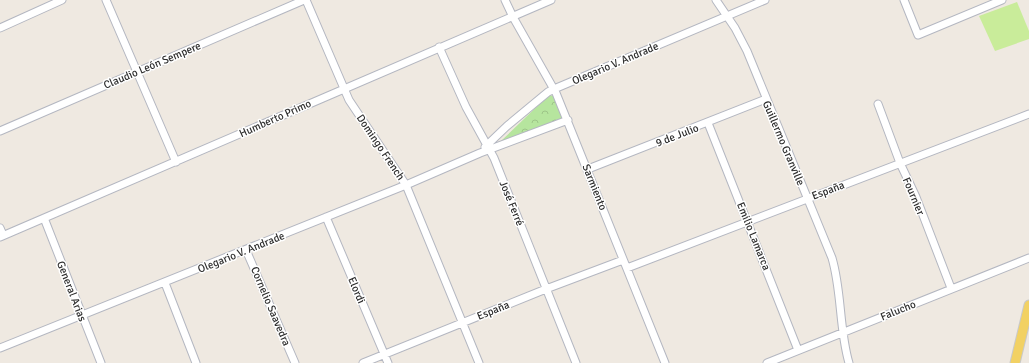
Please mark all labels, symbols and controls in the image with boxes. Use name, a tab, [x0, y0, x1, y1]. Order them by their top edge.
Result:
street label: Claudio León Sempere	[102, 39, 203, 92]
street label: Olegario V. Andrade	[570, 39, 660, 88]
street label: Humberto Primo	[237, 97, 313, 140]
street label: Guillermo Granville	[760, 99, 807, 188]
street label: Domingo French	[354, 112, 407, 183]
street label: 9 de Julio	[654, 121, 701, 150]
street label: Sarmiento	[579, 162, 610, 212]
street label: Fournier	[900, 175, 927, 217]
street label: España	[810, 178, 847, 203]
street label: José Ferré	[497, 179, 527, 228]
street label: Emilio Lamarca	[734, 200, 773, 273]
street label: Olegario V. Andrade	[196, 229, 287, 276]
street label: General Arias	[54, 259, 89, 323]
street label: Cornelio Saavedra	[248, 265, 293, 348]
street label: Elordi	[345, 275, 368, 306]
street label: Falucho	[879, 297, 918, 323]
street label: España	[475, 298, 512, 323]

